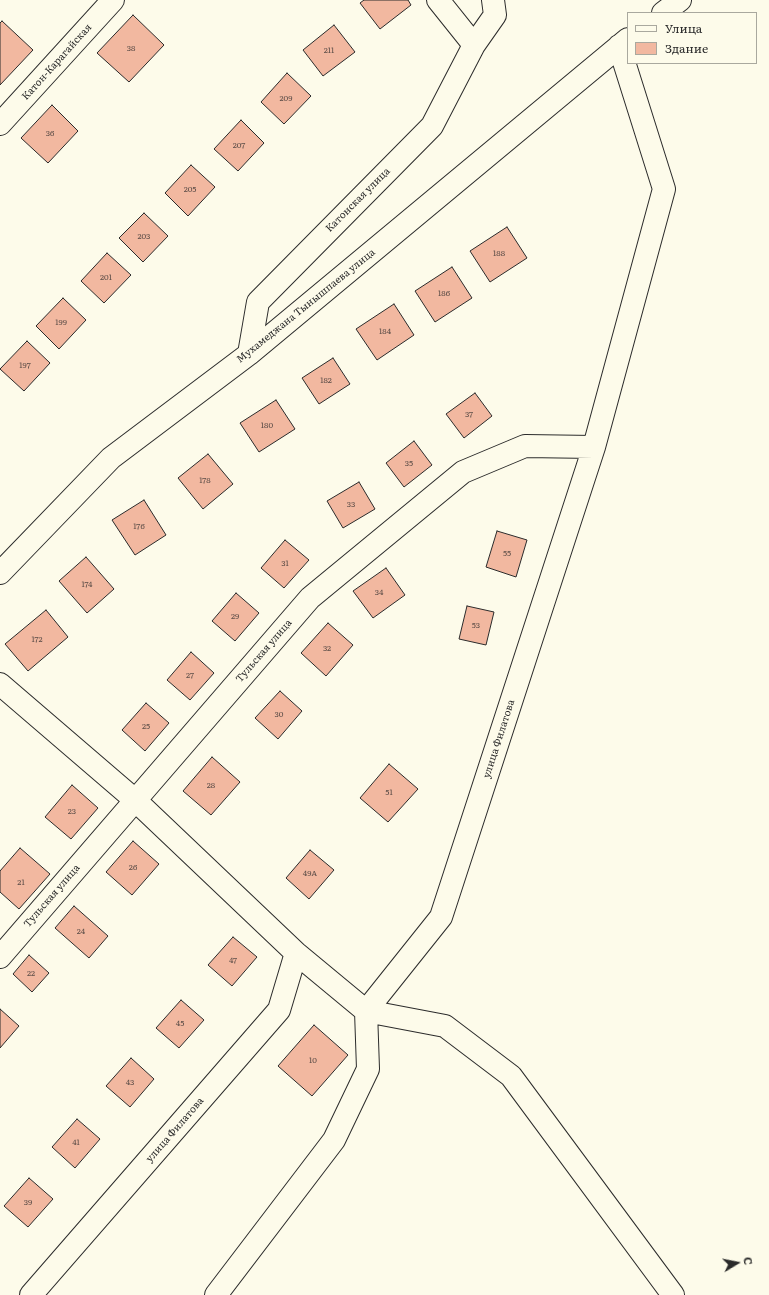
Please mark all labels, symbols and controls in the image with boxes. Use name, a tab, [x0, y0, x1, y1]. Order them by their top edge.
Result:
legend	[627, 12, 757, 64]
text: Улица	[665, 19, 702, 37]
street label: Катон-Карагайская	[20, 22, 94, 102]
text: Здание	[665, 39, 708, 57]
house number: 38	[127, 44, 135, 54]
house number: 211	[324, 46, 334, 56]
house number: 209	[280, 94, 292, 104]
house number: 36	[46, 129, 54, 139]
house number: 207	[233, 141, 245, 151]
street label: Катонская улица	[323, 165, 393, 235]
house number: 205	[184, 185, 196, 195]
house number: 203	[138, 232, 150, 242]
street label: Мухамеджана Тынышпаева улица	[234, 246, 378, 366]
house number: 188	[493, 249, 505, 259]
house number: 201	[100, 273, 112, 283]
house number: 186	[438, 289, 450, 299]
house number: 199	[55, 318, 67, 328]
house number: 184	[379, 327, 391, 337]
house number: 197	[19, 361, 31, 371]
house number: 182	[320, 376, 332, 386]
house number: 37	[465, 410, 473, 420]
house number: 180	[261, 421, 273, 431]
house number: 35	[405, 459, 413, 469]
house number: 178	[199, 476, 211, 486]
house number: 33	[347, 500, 355, 510]
house number: 176	[133, 522, 145, 532]
house number: 55	[503, 549, 511, 559]
house number: 31	[281, 559, 289, 569]
house number: 174	[82, 580, 92, 590]
house number: 34	[375, 588, 383, 598]
house number: 29	[231, 612, 239, 622]
street label: Тульская улица	[233, 617, 295, 685]
house number: 53	[472, 621, 480, 631]
house number: 172	[31, 635, 43, 645]
house number: 32	[323, 644, 331, 654]
house number: 27	[186, 671, 194, 681]
street label: улица Филатова	[481, 698, 517, 780]
house number: 30	[275, 710, 283, 720]
house number: 25	[142, 722, 150, 732]
house number: 28	[207, 781, 215, 791]
house number: 51	[385, 788, 393, 798]
house number: 23	[68, 807, 76, 817]
street label: Тульская улица	[21, 862, 83, 930]
house number: 26	[129, 863, 137, 873]
house number: 49А	[303, 869, 317, 879]
house number: 21	[17, 878, 25, 888]
house number: 24	[77, 927, 85, 937]
house number: 47	[229, 956, 237, 966]
house number: 22	[27, 969, 35, 979]
house number: 45	[176, 1019, 184, 1029]
house number: 10	[309, 1056, 317, 1066]
house number: 43	[126, 1078, 134, 1088]
street label: улица Филатова	[144, 1095, 206, 1165]
house number: 41	[72, 1138, 80, 1148]
house number: 39	[24, 1198, 32, 1208]
north arrow	[717, 1243, 757, 1283]
text: С	[740, 1256, 757, 1266]

